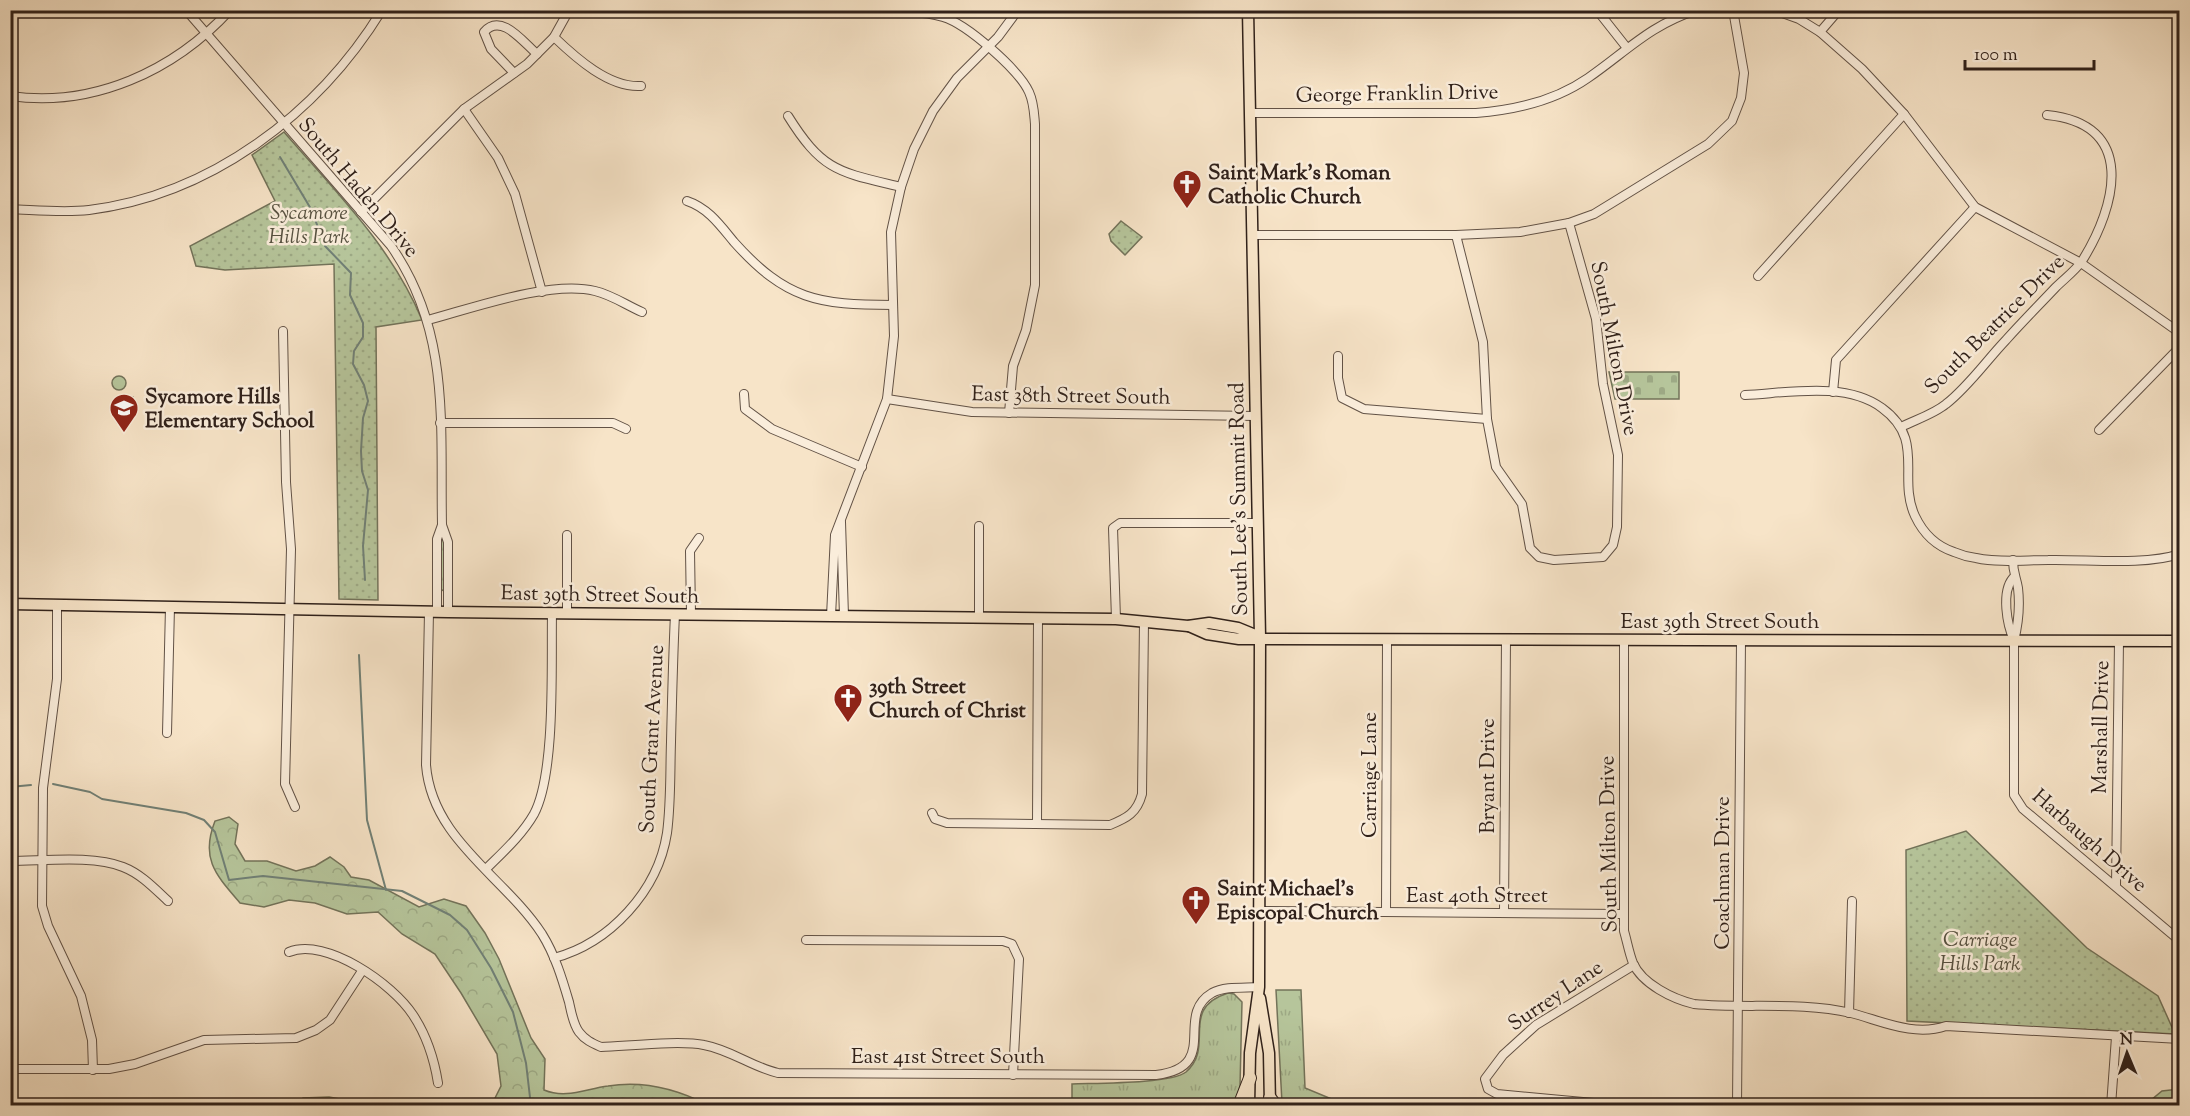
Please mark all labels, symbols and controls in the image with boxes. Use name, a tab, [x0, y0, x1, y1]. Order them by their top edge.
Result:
scale bar	[1965, 33, 2094, 71]
text: 100 m	[1974, 43, 2018, 69]
street label: George Franklin Drive	[1295, 78, 1499, 112]
street label: South Haden Drive	[290, 112, 425, 265]
place label: Saint Mark's Roman Catholic Church	[1208, 159, 1391, 213]
church icon: Saint Mark's Roman Catholic Church	[1171, 168, 1203, 210]
park label: Sycamore Hills Park	[268, 199, 350, 253]
street label: South Beatrice Drive	[1918, 248, 2072, 402]
street label: South Milton Drive	[1581, 259, 1645, 438]
street label: East 38th Street South	[971, 380, 1171, 414]
street label: South Lee's Summit Road	[1223, 382, 1257, 616]
place label: Sycamore Hills Elementary School	[145, 383, 315, 437]
school or university icon: Sycamore Hills Elementary School	[108, 392, 140, 434]
street label: East 39th Street South	[500, 579, 700, 613]
street label: East 39th Street South	[1621, 608, 1819, 638]
street label: South Grant Avenue	[633, 644, 673, 834]
street label: Marshall Drive	[2086, 660, 2118, 794]
place label: 39th Street Church of Christ	[869, 673, 1027, 727]
church icon: 39th Street Church of Christ	[832, 682, 864, 724]
street label: Carriage Lane	[1356, 712, 1386, 838]
street label: Bryant Drive	[1474, 718, 1504, 834]
street label: South Milton Drive	[1593, 755, 1627, 933]
street label: Harbaugh Drive	[2024, 783, 2153, 900]
street label: Coachman Drive	[1709, 796, 1739, 950]
place label: Saint Michael's Episcopal Church	[1217, 875, 1379, 929]
street label: East 40th Street	[1406, 882, 1548, 912]
church icon: Saint Michael's Episcopal Church	[1180, 884, 1212, 926]
park label: Carriage Hills Park	[1939, 926, 2021, 980]
street label: Surrey Lane	[1503, 954, 1610, 1040]
north arrow	[2097, 1023, 2157, 1083]
text: N	[2120, 1029, 2134, 1052]
street label: East 41st Street South	[851, 1043, 1045, 1073]

